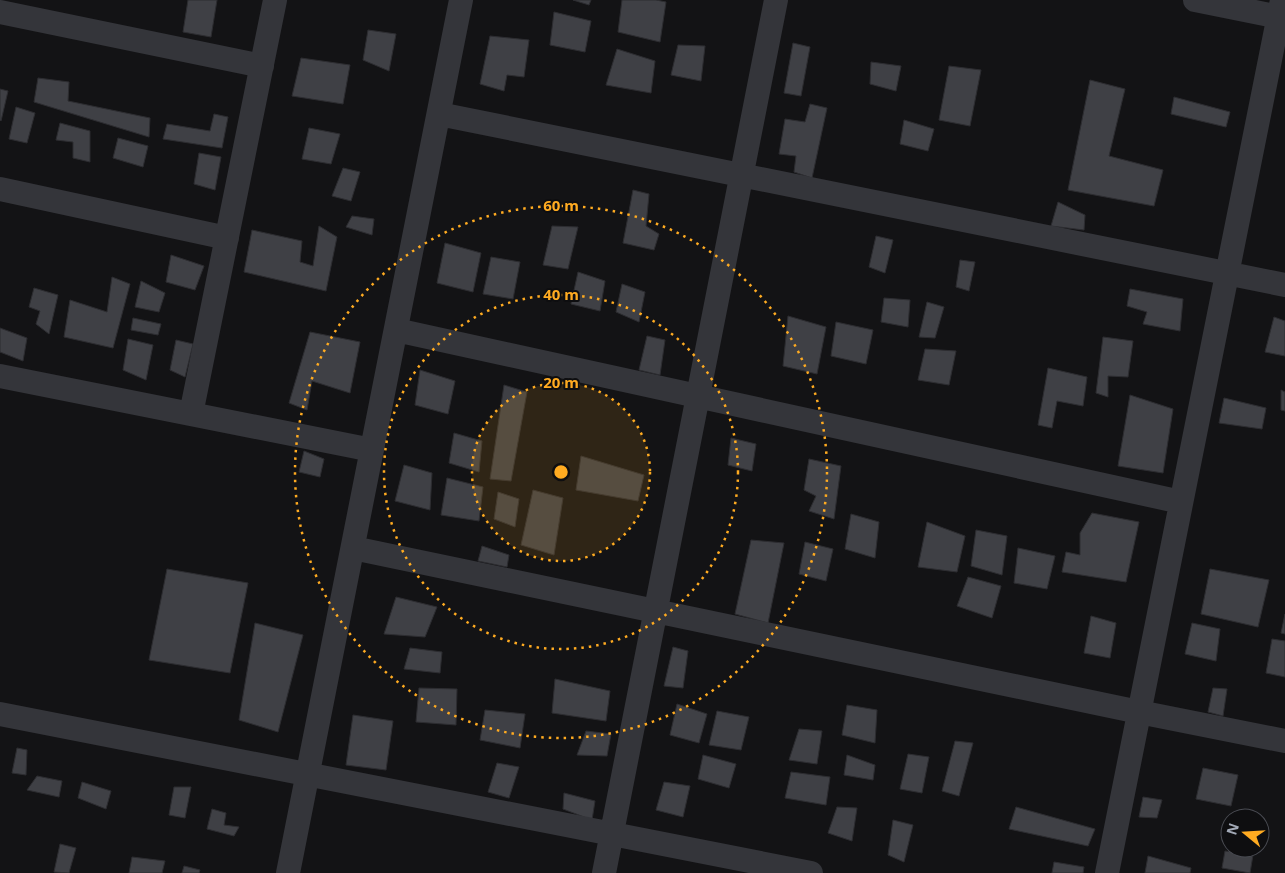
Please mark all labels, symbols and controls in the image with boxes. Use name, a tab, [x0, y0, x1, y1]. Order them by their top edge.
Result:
text: 60 m	[543, 195, 579, 215]
text: 40 m	[543, 284, 579, 304]
text: 20 m	[543, 372, 579, 392]
centre of rings	[552, 463, 570, 481]
north arrow	[1220, 808, 1270, 858]
text: N	[1221, 820, 1243, 837]

